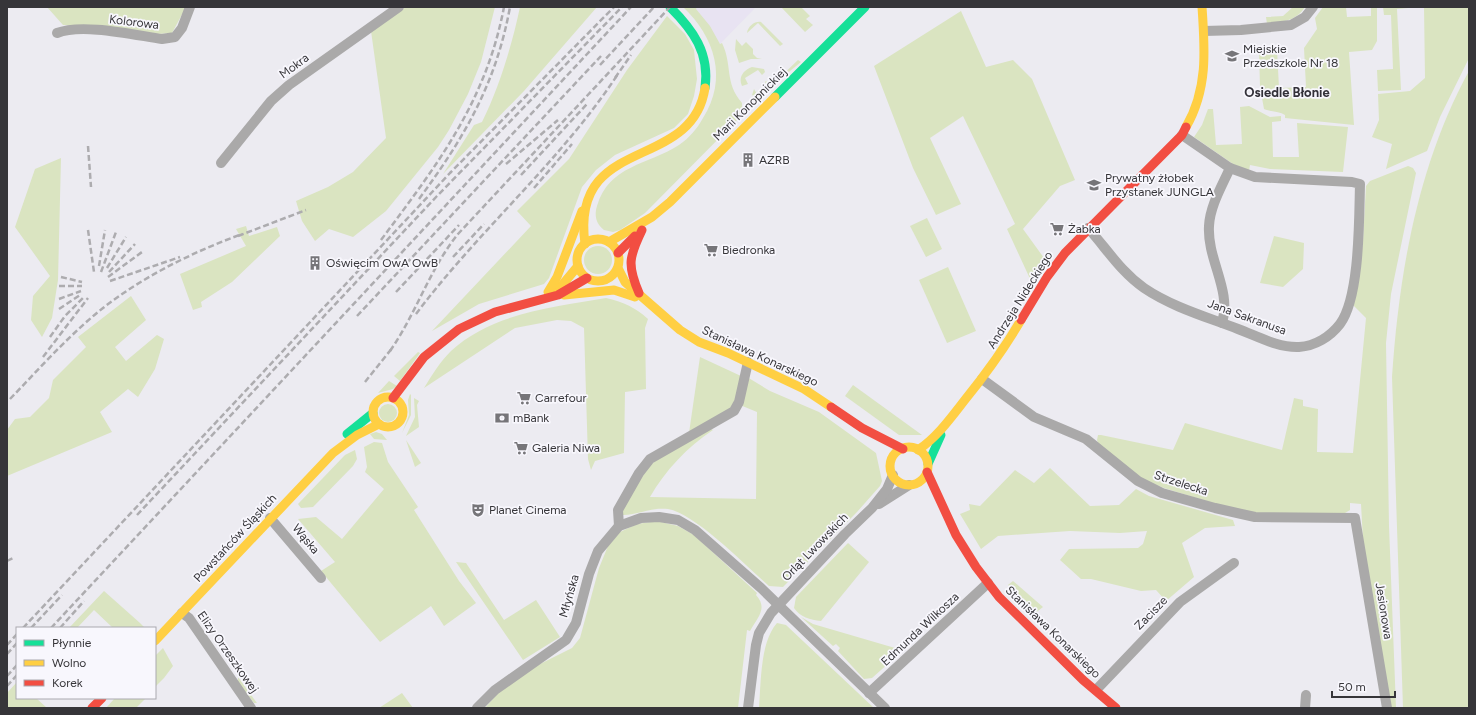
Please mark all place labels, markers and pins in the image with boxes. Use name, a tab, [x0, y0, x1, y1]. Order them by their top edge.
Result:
place label: Miejskie Przedszkole Nr 18	[1243, 42, 1338, 70]
school or university icon: Miejskie Przedszkole Nr 18	[1224, 48, 1240, 64]
building icon: AZRB	[740, 152, 756, 168]
place label: AZRB	[759, 153, 790, 167]
place label: Prywatny żłobek Przystanek JUNGLA	[1105, 171, 1214, 199]
school or university icon: Prywatny żłobek Przystanek JUNGLA	[1086, 177, 1102, 193]
supermarket icon: Żabka	[1049, 221, 1065, 237]
place label: Żabka	[1068, 222, 1101, 236]
supermarket icon: Biedronka	[703, 242, 719, 258]
place label: Biedronka	[722, 243, 775, 257]
building icon: Oświęcim OwA OwB	[307, 255, 323, 271]
place label: Oświęcim OwA OwB	[326, 256, 438, 270]
supermarket icon: Carrefour	[516, 390, 532, 406]
place label: Carrefour	[535, 391, 587, 405]
bank icon: mBank	[494, 410, 510, 426]
place label: mBank	[513, 411, 549, 425]
supermarket icon: Galeria Niwa	[513, 440, 529, 456]
place label: Galeria Niwa	[532, 441, 600, 455]
theatre icon: Planet Cinema	[470, 502, 486, 518]
place label: Planet Cinema	[489, 503, 566, 517]

